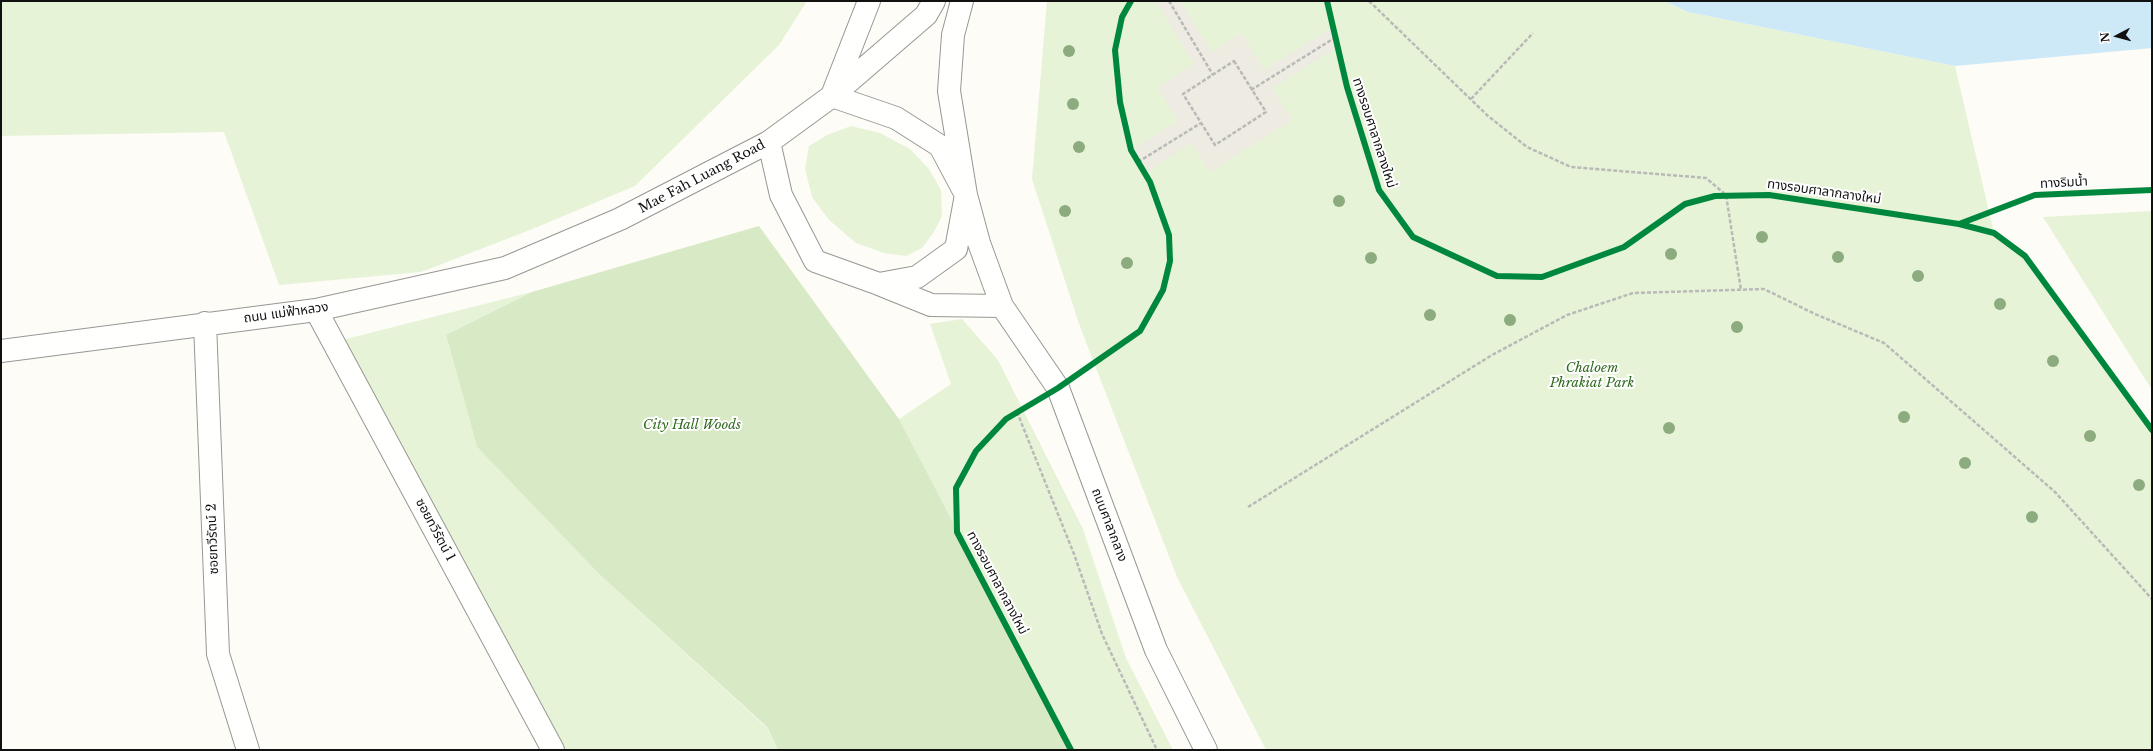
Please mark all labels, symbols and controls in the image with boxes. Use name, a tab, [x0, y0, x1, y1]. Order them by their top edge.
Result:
north arrow	[2097, 16, 2137, 56]
text: N	[2098, 31, 2113, 43]
street label: ทางรอบศาลากลางใหม่	[1349, 76, 1399, 190]
street label: Mae Fah Luang Road	[636, 137, 768, 217]
street label: ทางริมน้ำ	[2040, 174, 2088, 192]
street label: ทางรอบศาลากลางใหม่	[1766, 176, 1882, 208]
street label: ถนน แม่ฟ้าหลวง	[243, 299, 329, 327]
park label: Chaloem Phrakiat Park	[1550, 360, 1634, 391]
park label: City Hall Woods	[643, 417, 741, 433]
street label: ถนนศาลากลาง	[1088, 486, 1130, 564]
street label: ซอยทวีรัตน์ 1	[412, 496, 458, 564]
street label: ซอยทวีรัตน์ 2	[204, 503, 222, 575]
street label: ทางรอบศาลากลางใหม่	[963, 529, 1031, 637]

